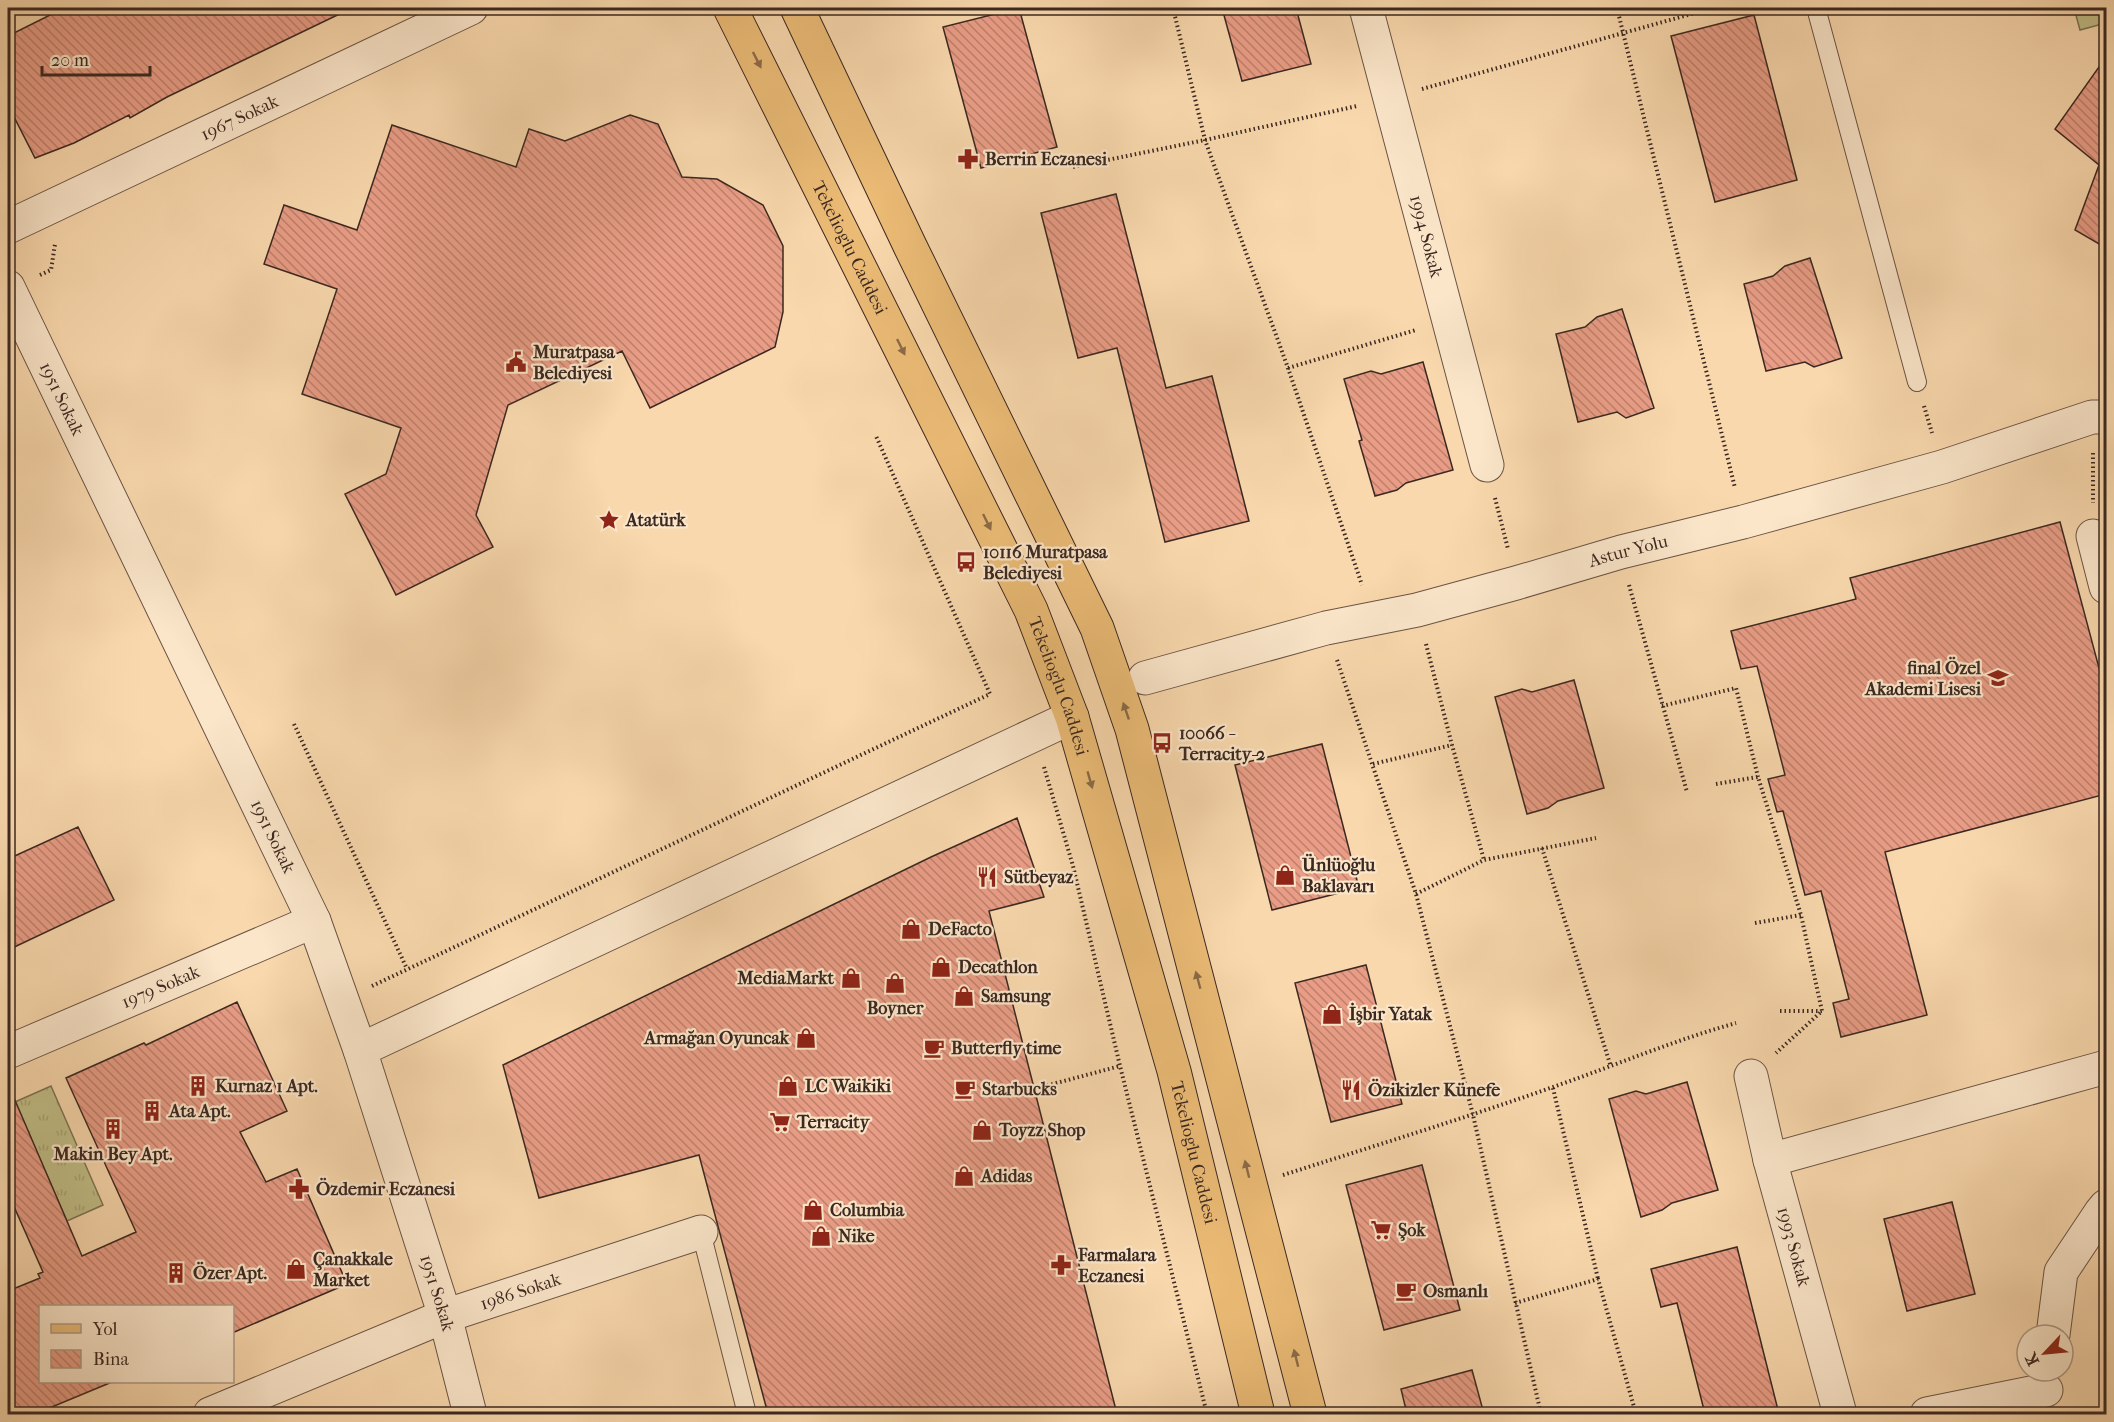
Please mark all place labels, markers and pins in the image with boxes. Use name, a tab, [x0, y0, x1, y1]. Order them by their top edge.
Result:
pharmacy icon: Berrin Eczanesi	[956, 147, 980, 171]
place label: Berrin Eczanesi	[985, 149, 1108, 170]
place label: Muratpasa Belediyesi	[532, 342, 616, 384]
public building icon: Muratpasa Belediyesi	[504, 350, 528, 374]
place icon: Atatürk	[597, 508, 621, 532]
place label: Atatürk	[625, 510, 686, 531]
place label: 10116 Muratpasa Belediyesi	[983, 542, 1108, 584]
bus stop icon: 10116 Muratpasa Belediyesi	[954, 550, 978, 574]
place label: final Özel Akademi Lisesi	[1864, 656, 1982, 700]
school or university icon: final Özel Akademi Lisesi	[1986, 666, 2010, 690]
place label: 10066 - Terracity-2	[1178, 723, 1265, 765]
bus stop icon: 10066 - Terracity-2	[1150, 731, 1174, 755]
place label: Ünlüoğlu Baklavarı	[1301, 853, 1376, 897]
shop icon: Ünlüoğlu Baklavarı	[1273, 863, 1297, 887]
restaurant icon: Sütbeyaz	[975, 865, 999, 889]
place label: Sütbeyaz	[1004, 867, 1074, 888]
shop icon: DeFacto	[899, 917, 923, 941]
place label: DeFacto	[928, 919, 992, 940]
shop icon: Decathlon	[929, 955, 953, 979]
place label: Decathlon	[958, 957, 1038, 978]
shop icon: MediaMarkt	[839, 966, 863, 990]
place label: MediaMarkt	[736, 968, 835, 989]
shop icon: Boyner	[883, 971, 907, 995]
shop icon: Samsung	[952, 984, 976, 1008]
place label: Samsung	[981, 986, 1052, 1007]
place label: Boyner	[867, 998, 924, 1019]
shop icon: İşbir Yatak	[1320, 1002, 1344, 1026]
place label: İşbir Yatak	[1349, 1002, 1433, 1025]
shop icon: Armağan Oyuncak	[794, 1026, 818, 1050]
place label: Armağan Oyuncak	[643, 1028, 790, 1049]
cafe icon: Butterfly time	[922, 1036, 946, 1060]
place label: Butterfly time	[951, 1038, 1062, 1059]
building icon: Kurnaz 1 Apt.	[186, 1074, 210, 1098]
shop icon: LC Waikiki	[776, 1074, 800, 1098]
place label: Kurnaz 1 Apt.	[215, 1076, 318, 1097]
place label: LC Waikiki	[805, 1076, 892, 1097]
cafe icon: Starbucks	[953, 1077, 977, 1101]
restaurant icon: Özikizler Künefe	[1339, 1078, 1363, 1102]
place label: Özikizler Künefe	[1368, 1078, 1500, 1101]
place label: Starbucks	[982, 1079, 1057, 1100]
building icon: Ata Apt.	[140, 1099, 164, 1123]
place label: Ata Apt.	[168, 1101, 231, 1122]
supermarket icon: Terracity	[768, 1110, 792, 1134]
place label: Terracity	[796, 1112, 871, 1133]
building icon: Makin Bey Apt.	[101, 1117, 125, 1141]
shop icon: Toyzz Shop	[970, 1118, 994, 1142]
place label: Toyzz Shop	[998, 1120, 1086, 1141]
place label: Makin Bey Apt.	[53, 1144, 173, 1165]
shop icon: Adidas	[952, 1164, 976, 1188]
place label: Adidas	[980, 1166, 1033, 1187]
pharmacy icon: Özdemir Eczanesi	[287, 1177, 311, 1201]
place label: Özdemir Eczanesi	[316, 1177, 456, 1200]
shop icon: Columbia	[801, 1198, 825, 1222]
place label: Columbia	[830, 1200, 905, 1221]
supermarket icon: Şok	[1369, 1218, 1393, 1242]
place label: Şok	[1398, 1220, 1426, 1241]
shop icon: Nike	[809, 1224, 833, 1248]
place label: Nike	[838, 1226, 875, 1247]
place label: Farmalara Eczanesi	[1077, 1245, 1157, 1287]
place label: Çanakkale Market	[312, 1249, 393, 1291]
pharmacy icon: Farmalara Eczanesi	[1049, 1253, 1073, 1277]
shop icon: Çanakkale Market	[284, 1257, 308, 1281]
building icon: Özer Apt.	[164, 1261, 188, 1285]
place label: Özer Apt.	[193, 1261, 267, 1284]
cafe icon: Osmanlı	[1394, 1279, 1418, 1303]
place label: Osmanlı	[1423, 1281, 1489, 1302]

